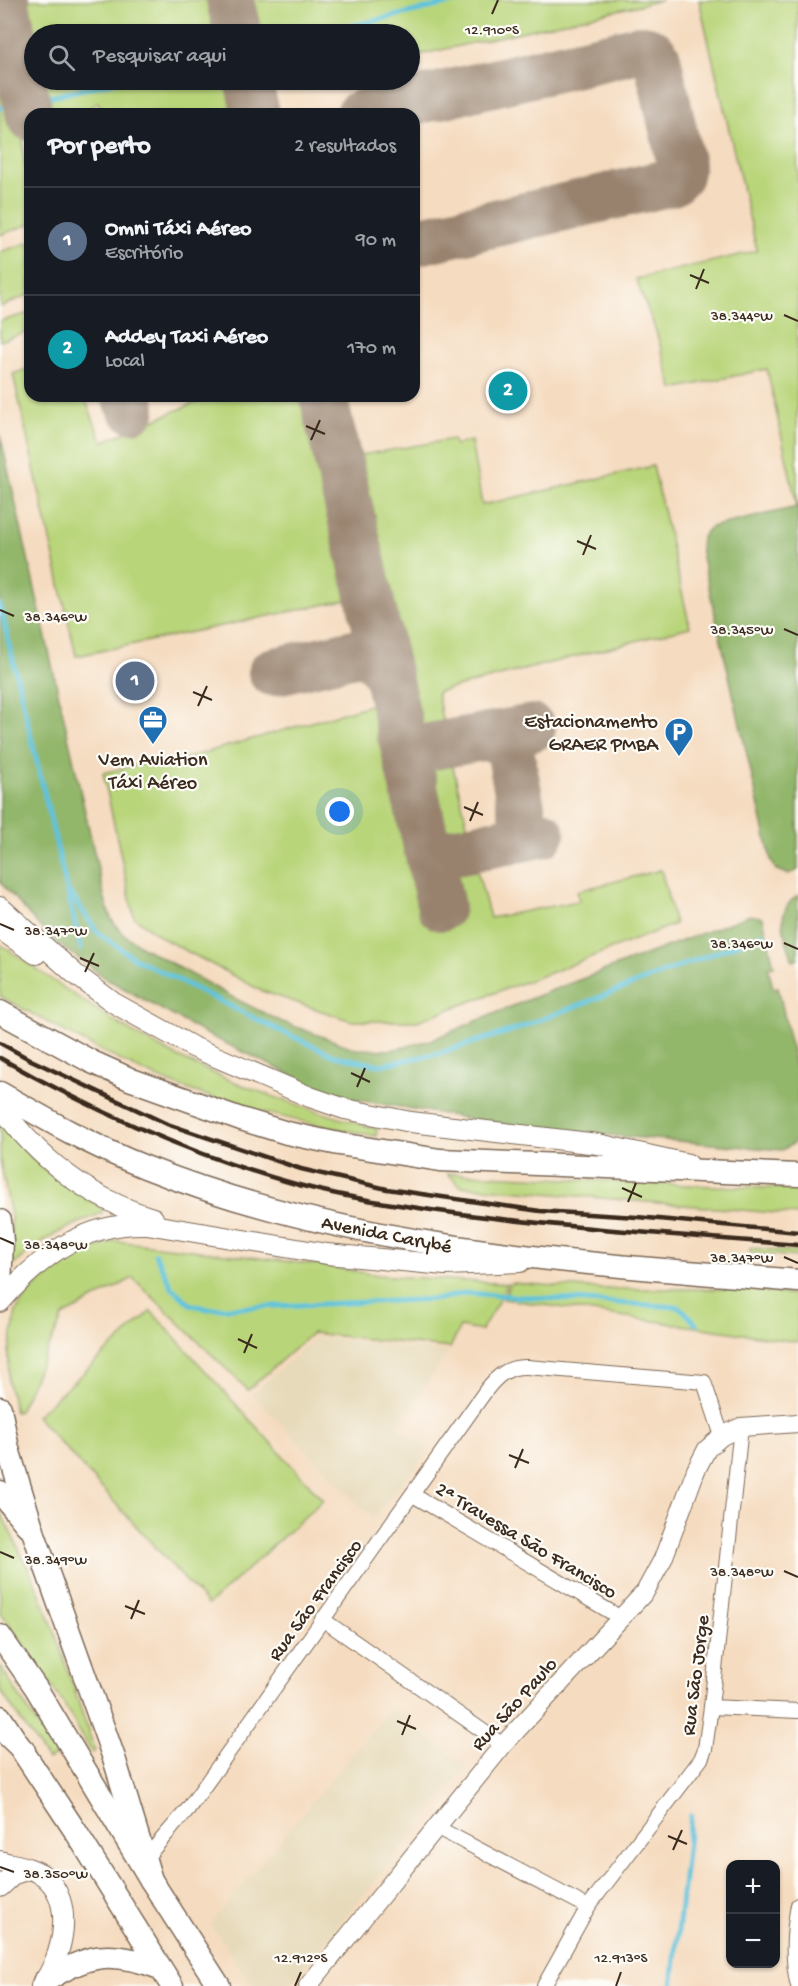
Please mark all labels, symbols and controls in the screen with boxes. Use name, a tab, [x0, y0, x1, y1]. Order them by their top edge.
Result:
text: 12.910°S	[464, 22, 519, 40]
search box	[24, 24, 420, 90]
icon: search	[45, 41, 78, 74]
text: Pesquisar aqui	[93, 44, 227, 70]
text: Por perto	[48, 132, 151, 163]
text: 2 resultados	[294, 136, 396, 159]
text: Omni Táxi Aéreo	[105, 217, 251, 243]
text: 1	[63, 230, 72, 253]
text: 90 m	[356, 230, 396, 253]
text: Escritório	[105, 243, 183, 266]
text: 38.344°W	[710, 308, 773, 326]
text: Addey Taxi Aéreo	[105, 325, 268, 351]
text: 2	[63, 338, 72, 361]
text: 170 m	[347, 338, 396, 361]
text: Local	[105, 351, 145, 374]
pin: 2	[488, 368, 528, 414]
text: 38.346°W	[24, 609, 88, 627]
text: 38.345°W	[710, 622, 774, 640]
pin: 1	[116, 658, 154, 704]
office icon: Vem Aviation Táxi Aéreo	[137, 704, 169, 746]
place label: Estacionamento GRAER PMBA	[524, 712, 659, 758]
parking icon: Estacionamento GRAER PMBA	[663, 716, 695, 758]
place label: Vem Aviation Táxi Aéreo	[98, 750, 208, 796]
your location	[325, 797, 354, 826]
text: 38.347°W	[24, 923, 88, 941]
text: 38.346°W	[710, 936, 774, 954]
street label: Avenida Carybé	[319, 1213, 454, 1260]
text: 38.348°W	[23, 1237, 88, 1255]
text: 38.347°W	[710, 1250, 774, 1268]
street label: 2ª Travessa São Francisco	[430, 1479, 620, 1605]
street label: Rua São Francisco	[265, 1536, 369, 1666]
text: 38.349°W	[24, 1552, 88, 1570]
text: 38.348°W	[709, 1564, 774, 1582]
street label: Rua São Jorge	[679, 1613, 716, 1737]
street label: Rua São Paulo	[468, 1654, 563, 1757]
map controls	[726, 1860, 780, 1968]
button: +	[726, 1860, 780, 1914]
text: 38.350°W	[23, 1866, 88, 1884]
button: −	[726, 1914, 780, 1968]
text: 12.912°S	[274, 1950, 327, 1968]
text: 12.913°S	[593, 1950, 648, 1968]

